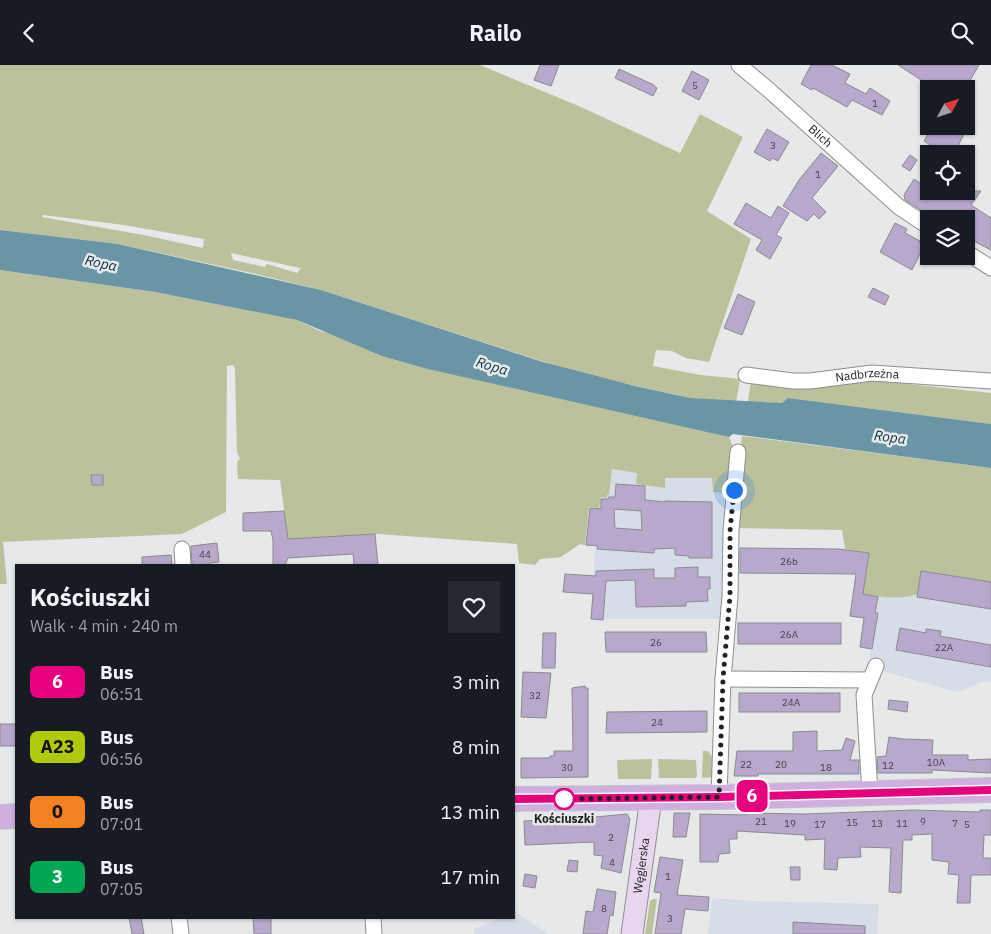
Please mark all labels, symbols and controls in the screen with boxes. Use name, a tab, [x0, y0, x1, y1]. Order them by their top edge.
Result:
text: Railo	[469, 18, 522, 47]
icon: back	[15, 19, 43, 47]
icon: search	[948, 19, 976, 47]
house number: 5	[692, 79, 698, 92]
north arrow	[920, 80, 975, 135]
map controls	[920, 80, 975, 265]
house number: 1	[872, 97, 878, 110]
street label: Blich	[806, 121, 836, 150]
house number: 3	[770, 139, 776, 152]
button: locate	[920, 145, 975, 200]
house number: 1	[815, 168, 821, 181]
button: layers	[920, 210, 975, 265]
water label: Ropa	[83, 251, 119, 275]
water label: Ropa	[474, 353, 510, 379]
street label: Nadbrzeżna	[834, 365, 900, 385]
water label: Ropa	[873, 426, 907, 448]
your location	[722, 478, 747, 503]
house number: 44	[199, 548, 211, 561]
house number: 26b	[780, 555, 798, 568]
text: Kościuszki	[30, 581, 150, 613]
button: heart	[448, 581, 500, 633]
text: Walk · 4 min · 240 m	[30, 616, 178, 636]
house number: 26A	[780, 628, 799, 641]
house number: 26	[650, 636, 662, 649]
house number: 22A	[935, 641, 954, 654]
text: Bus	[100, 660, 134, 684]
text: 6	[52, 670, 63, 693]
text: 3 min	[452, 670, 500, 694]
text: 06:51	[100, 684, 143, 704]
house number: 32	[529, 689, 541, 702]
house number: 24A	[782, 696, 801, 709]
house number: 24	[651, 716, 663, 729]
text: Bus	[100, 725, 134, 749]
text: A23	[41, 735, 74, 758]
text: 8 min	[452, 735, 500, 759]
text: 06:56	[100, 749, 143, 769]
house number: 10A	[927, 756, 946, 769]
house number: 22	[740, 758, 752, 771]
house number: 20	[775, 758, 787, 771]
house number: 12	[882, 759, 894, 772]
house number: 30	[561, 761, 573, 774]
house number: 18	[820, 761, 832, 774]
line badge: 6	[736, 780, 768, 812]
text: 6	[747, 784, 757, 807]
marker: Kościuszki	[553, 788, 575, 810]
text: Bus	[100, 790, 134, 814]
text: 0	[52, 800, 63, 823]
text: 13 min	[441, 800, 500, 824]
place label: Kościuszki	[534, 811, 594, 826]
text: 07:01	[100, 814, 143, 834]
house number: 21	[755, 815, 767, 828]
house number: 9	[920, 815, 926, 828]
house number: 15	[846, 816, 858, 829]
house number: 19	[784, 817, 796, 830]
house number: 13	[871, 817, 883, 830]
house number: 11	[896, 817, 908, 830]
house number: 7	[952, 817, 958, 830]
house number: 17	[814, 818, 826, 831]
house number: 5	[964, 818, 970, 831]
house number: 2	[608, 831, 614, 844]
street label: Węgierska	[630, 836, 652, 894]
text: Bus	[100, 855, 134, 879]
house number: 4	[609, 856, 615, 869]
text: 3	[52, 865, 63, 888]
text: 17 min	[441, 865, 500, 889]
house number: 1	[665, 870, 671, 883]
text: 07:05	[100, 879, 143, 899]
house number: 8	[601, 902, 607, 915]
house number: 3	[667, 912, 673, 925]

